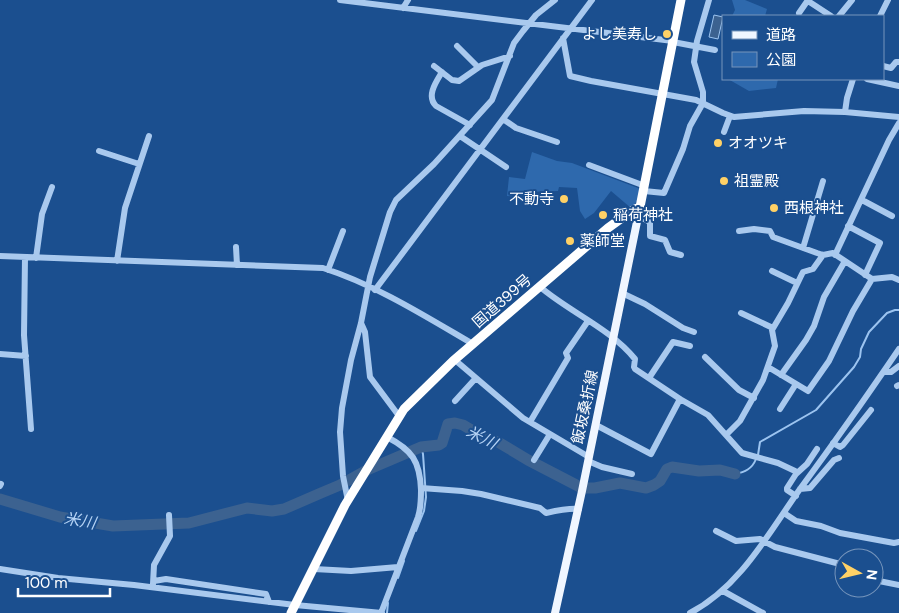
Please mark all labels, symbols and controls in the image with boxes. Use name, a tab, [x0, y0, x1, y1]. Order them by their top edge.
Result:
legend	[722, 15, 884, 80]
place label: よし美寿し	[582, 24, 657, 44]
text: 道路	[766, 25, 796, 45]
marker: よし美寿し	[661, 28, 673, 40]
text: 公園	[766, 50, 796, 70]
place label: オオツキ	[728, 133, 788, 153]
marker: オオツキ	[712, 137, 724, 149]
place label: 祖霊殿	[734, 171, 779, 191]
marker: 祖霊殿	[718, 175, 730, 187]
place label: 不動寺	[509, 189, 554, 209]
marker: 不動寺	[558, 193, 570, 205]
place label: 西根神社	[784, 198, 844, 218]
marker: 西根神社	[768, 202, 780, 214]
place label: 稲荷神社	[613, 205, 673, 225]
marker: 稲荷神社	[597, 209, 609, 221]
place label: 薬師堂	[580, 231, 625, 251]
marker: 薬師堂	[564, 235, 576, 247]
street label: 国道399号	[468, 270, 536, 332]
street label: 飯坂桑折線	[567, 368, 603, 446]
water label: 米川	[463, 421, 503, 455]
water label: 米川	[62, 507, 99, 534]
north arrow	[834, 548, 884, 598]
scale bar	[18, 566, 110, 598]
text: N	[862, 568, 881, 581]
text: 100 m	[25, 573, 68, 593]

